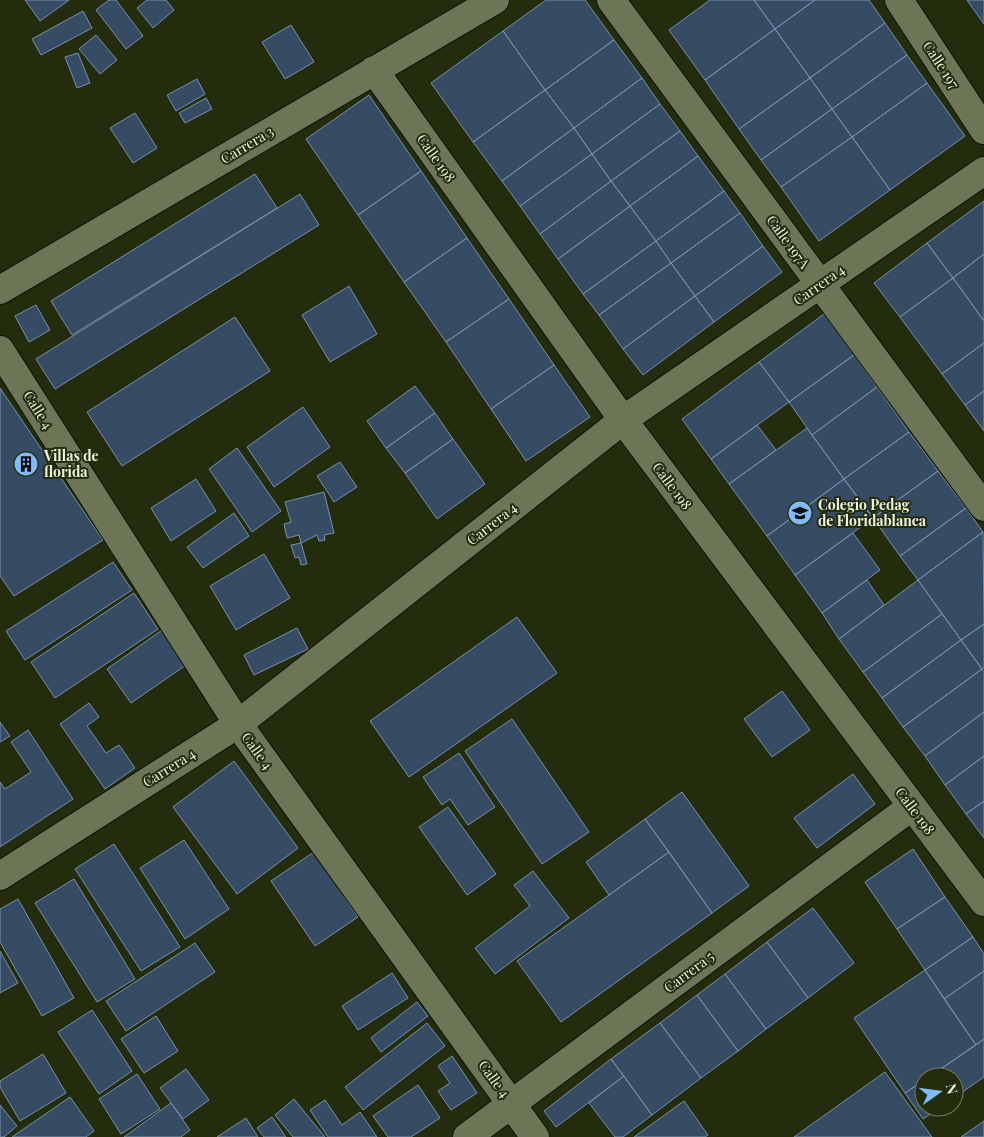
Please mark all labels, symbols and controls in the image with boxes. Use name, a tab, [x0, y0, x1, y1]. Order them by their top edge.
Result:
street label: Calle 197	[919, 37, 964, 92]
street label: Carrera 3	[217, 121, 277, 168]
street label: Calle 198	[413, 130, 460, 186]
street label: Calle 197A	[763, 211, 814, 272]
street label: Carrera 4	[789, 260, 848, 309]
street label: Calle 4	[19, 387, 58, 432]
place label: Villas de florida	[43, 446, 99, 481]
building icon: Villas de florida	[13, 451, 39, 477]
street label: Calle 198	[648, 458, 696, 513]
place label: Colegio Pedag de Floridablanca	[818, 495, 927, 530]
street label: Carrera 4	[463, 498, 521, 549]
school or university icon: Colegio Pedag de Floridablanca	[787, 500, 813, 526]
street label: Calle 4	[237, 728, 277, 773]
street label: Carrera 4	[139, 744, 199, 791]
street label: Calle 198	[891, 783, 939, 838]
street label: Carrera 5	[660, 946, 718, 997]
street label: Calle 4	[474, 1056, 514, 1101]
north arrow	[914, 1067, 964, 1117]
text: N	[942, 1082, 963, 1096]

